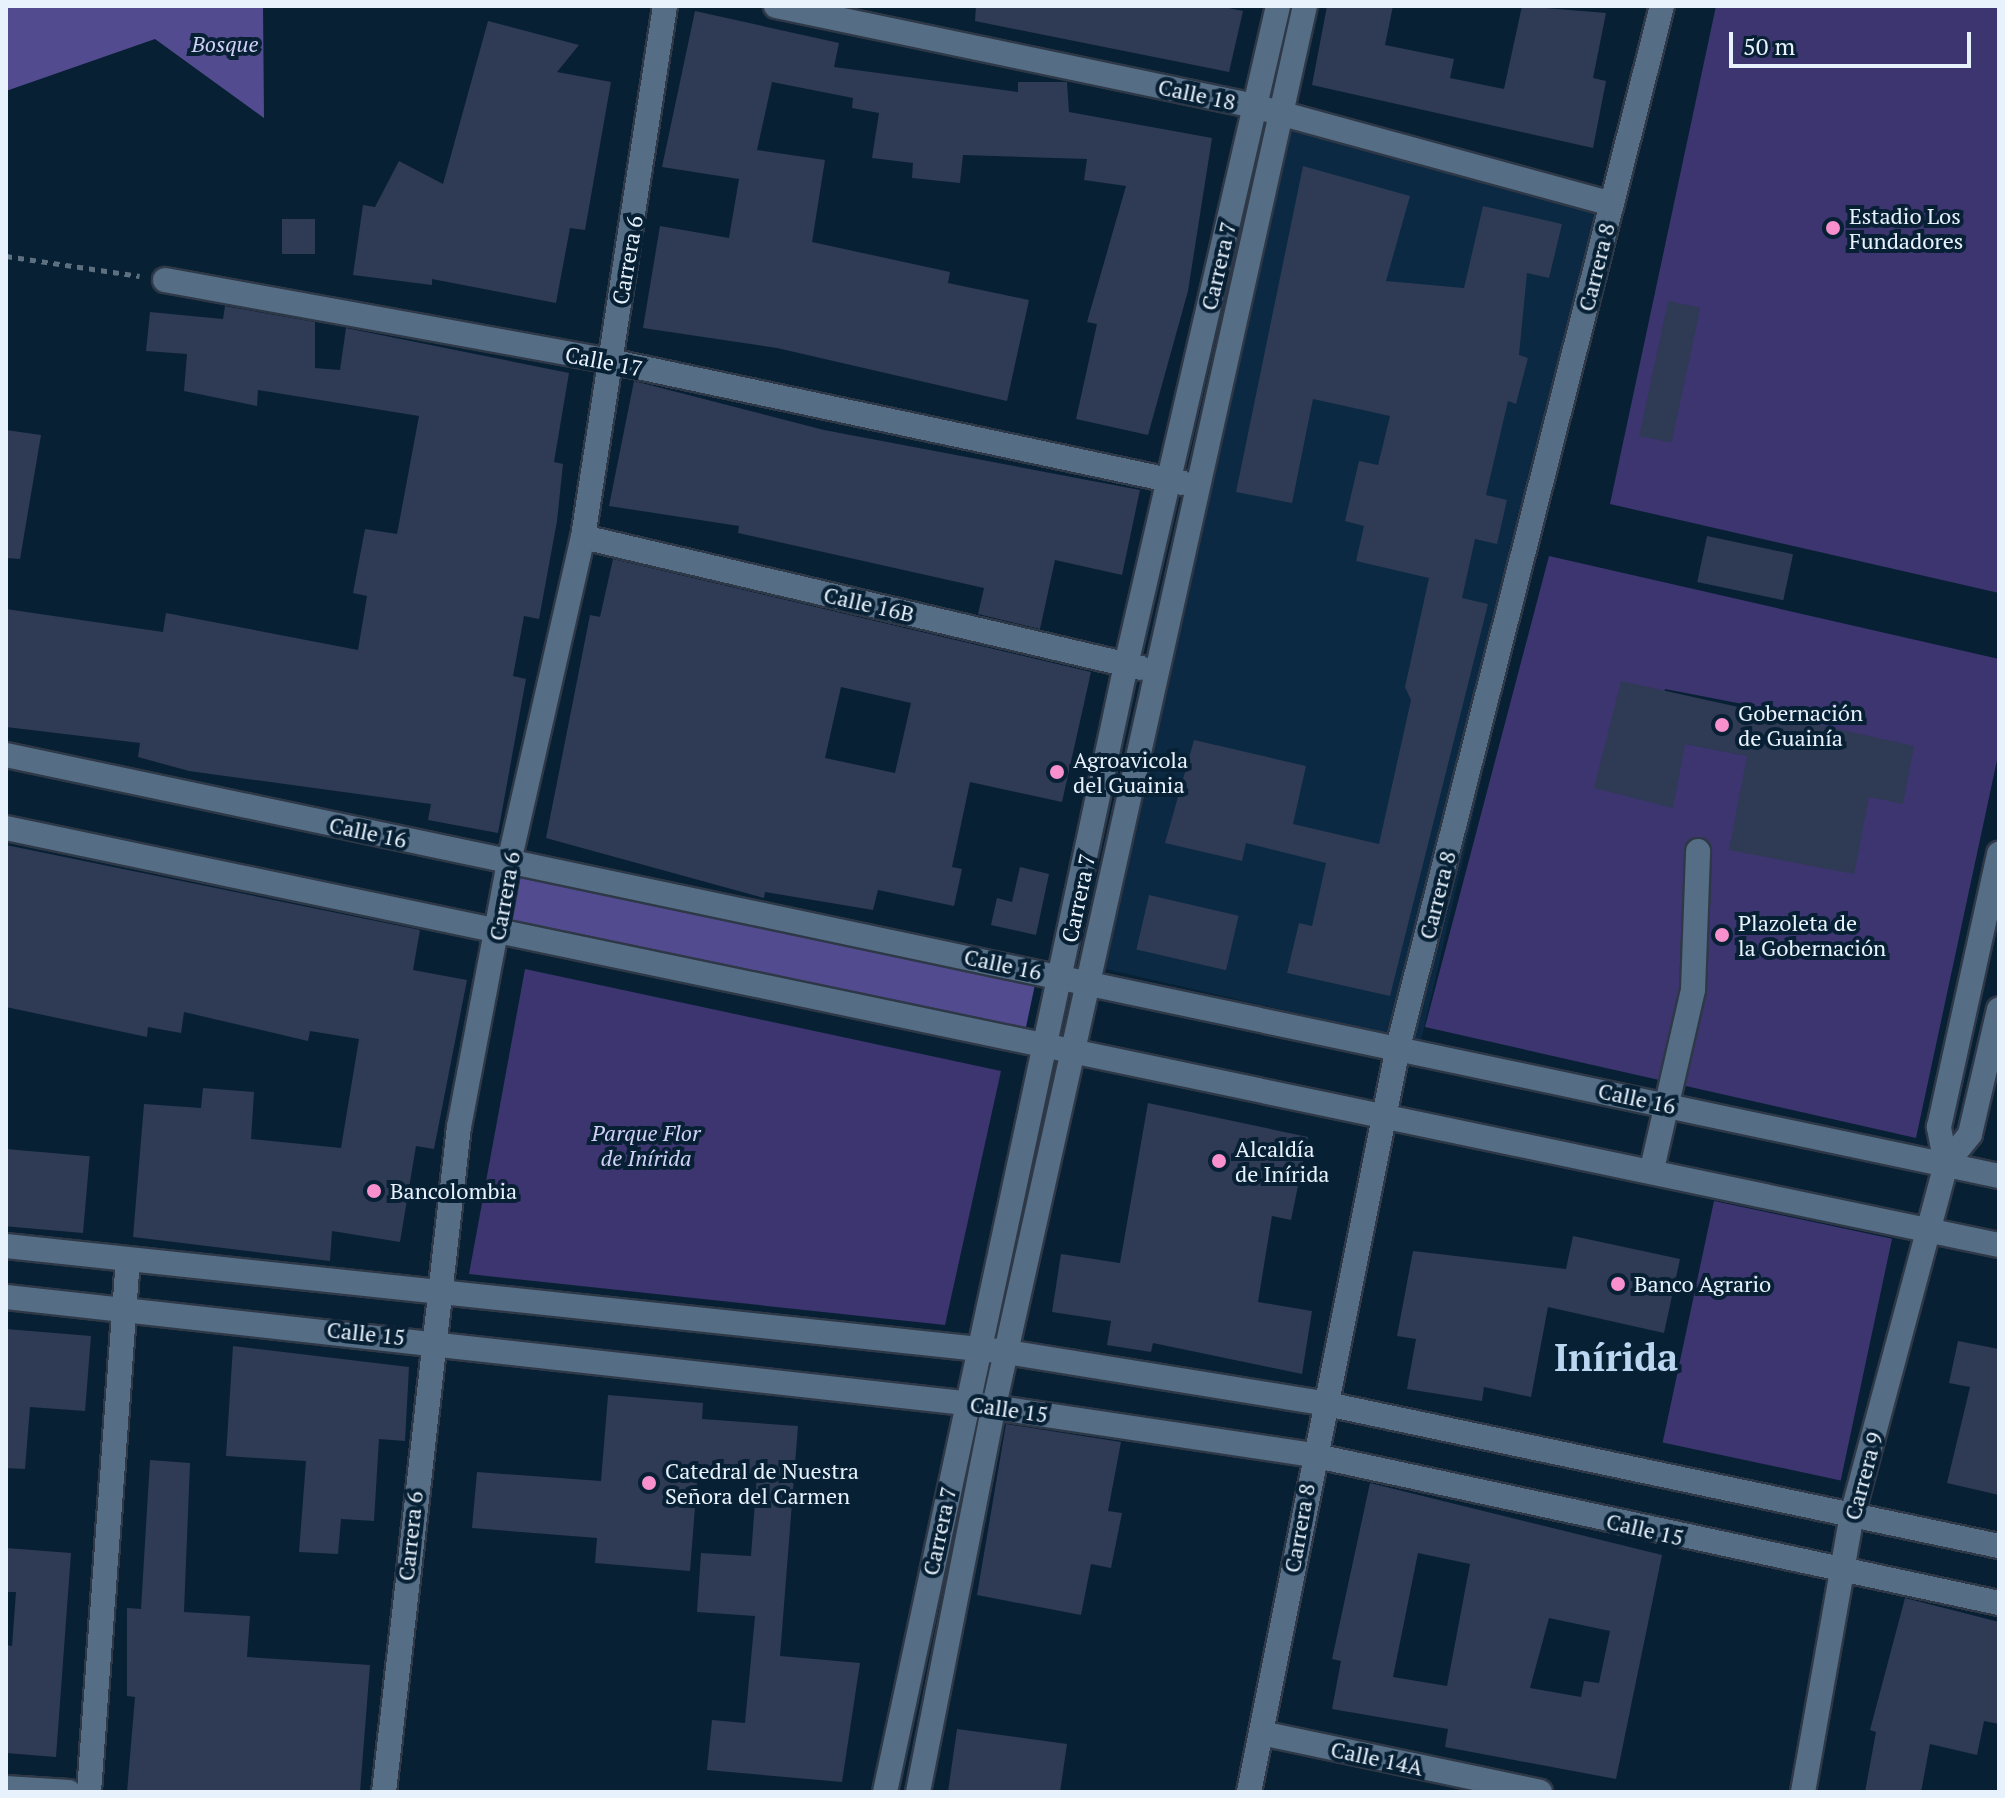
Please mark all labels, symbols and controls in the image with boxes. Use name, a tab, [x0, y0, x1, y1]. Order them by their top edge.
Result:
scale bar	[1733, 16, 1975, 66]
text: 50 m	[1743, 30, 1795, 62]
park label: Bosque	[192, 31, 258, 57]
street label: Calle 18	[1156, 73, 1238, 115]
place label: Estadio Los Fundadores	[1849, 202, 1963, 254]
street label: Carrera 6	[606, 213, 648, 307]
street label: Carrera 7	[1195, 219, 1241, 313]
marker: Estadio Los Fundadores	[1824, 219, 1842, 237]
street label: Carrera 8	[1572, 220, 1620, 314]
street label: Calle 17	[563, 341, 645, 381]
street label: Calle 16B	[821, 581, 917, 627]
place label: Gobernación de Guainía	[1738, 699, 1863, 750]
marker: Gobernación de Guainía	[1713, 716, 1731, 734]
place label: Agroavicola del Guainia	[1073, 746, 1188, 798]
marker: Agroavicola del Guainia	[1048, 763, 1066, 781]
street label: Calle 16	[327, 811, 409, 853]
street label: Carrera 8	[1413, 848, 1461, 942]
street label: Carrera 6	[483, 849, 525, 943]
street label: Carrera 7	[1056, 851, 1100, 945]
place label: Plazoleta de la Gobernación	[1738, 909, 1886, 960]
marker: Plazoleta de la Gobernación	[1713, 926, 1731, 944]
street label: Calle 16	[962, 943, 1044, 985]
street label: Calle 16	[1596, 1077, 1678, 1119]
park label: Parque Flor de Inírida	[592, 1119, 700, 1170]
place label: Alcaldía de Inírida	[1235, 1135, 1329, 1186]
marker: Alcaldía de Inírida	[1210, 1152, 1228, 1170]
place label: Bancolombia	[390, 1178, 517, 1204]
marker: Bancolombia	[365, 1182, 383, 1200]
place label: Banco Agrario	[1634, 1271, 1772, 1297]
marker: Banco Agrario	[1609, 1275, 1627, 1293]
street label: Calle 15	[326, 1316, 406, 1350]
district label: Inírida	[1554, 1335, 1678, 1381]
street label: Calle 15	[968, 1390, 1050, 1428]
street label: Carrera 9	[1839, 1429, 1887, 1523]
place label: Catedral de Nuestra Señora del Carmen	[665, 1457, 859, 1508]
marker: Catedral de Nuestra Señora del Carmen	[640, 1474, 658, 1492]
street label: Carrera 8	[1278, 1481, 1320, 1575]
street label: Carrera 7	[917, 1484, 961, 1578]
street label: Carrera 6	[392, 1490, 428, 1582]
street label: Calle 15	[1604, 1507, 1686, 1551]
street label: Calle 14A	[1329, 1735, 1425, 1781]

